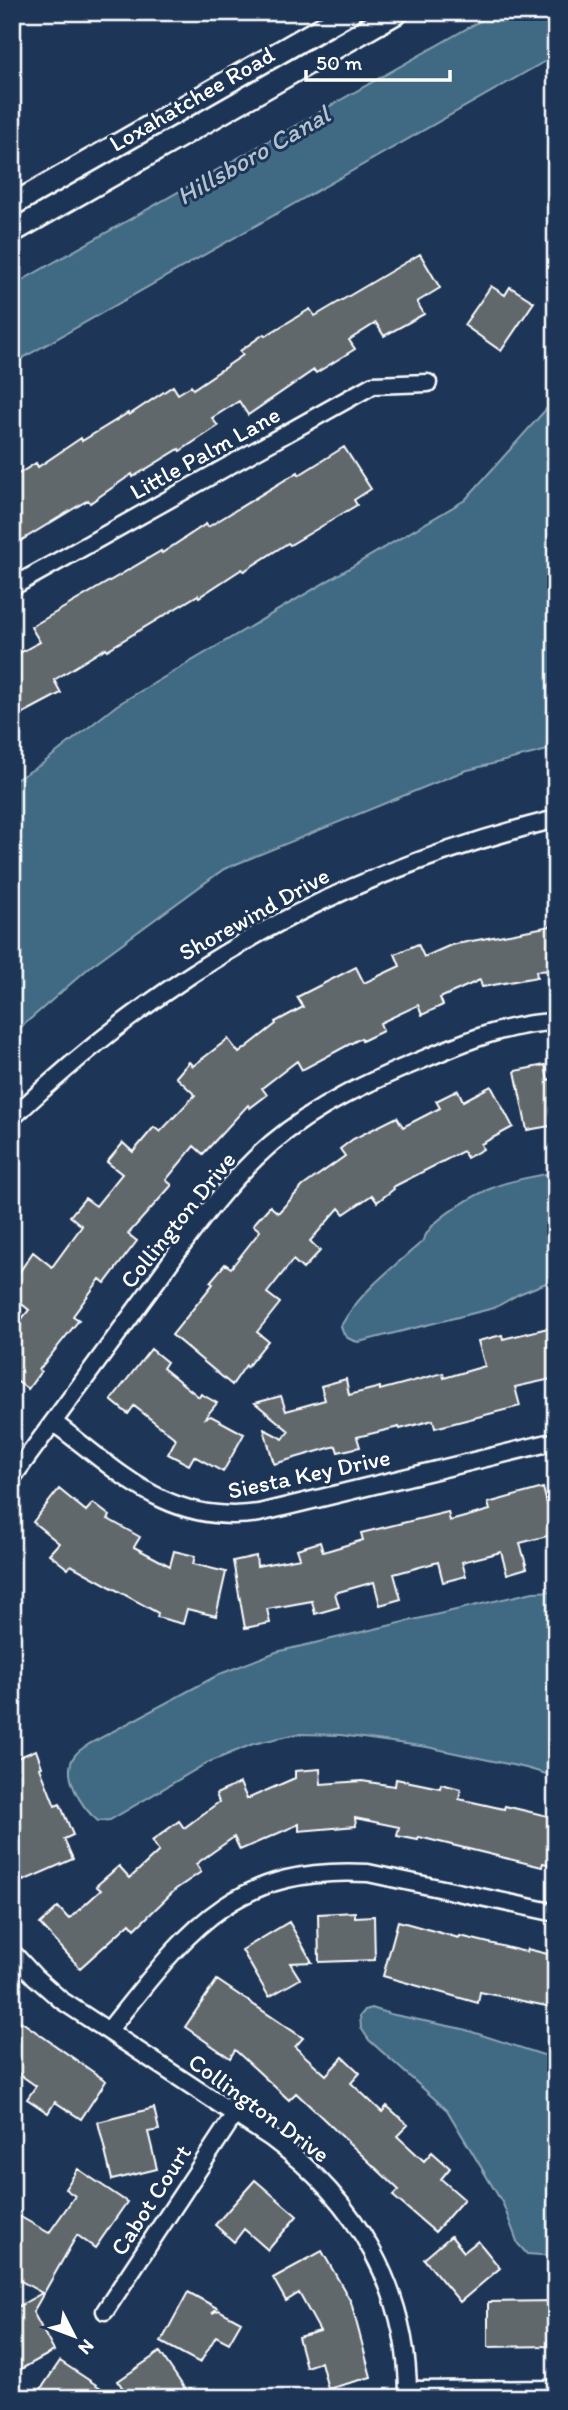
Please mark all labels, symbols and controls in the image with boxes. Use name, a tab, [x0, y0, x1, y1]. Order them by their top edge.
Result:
scale bar	[306, 38, 449, 82]
street label: Loxahatchee Road	[104, 39, 280, 158]
text: 50 m	[316, 50, 363, 75]
water label: Hillsboro Canal	[171, 97, 337, 212]
street label: Little Palm Lane	[125, 399, 285, 506]
street label: Shorewind Drive	[173, 860, 334, 967]
street label: Collington Drive	[114, 1145, 242, 1294]
street label: Siesta Key Drive	[225, 1442, 393, 1505]
street label: Collington Drive	[183, 2047, 336, 2169]
street label: Cabot Court	[104, 2139, 197, 2261]
north arrow	[38, 2302, 108, 2372]
text: N	[73, 2335, 99, 2360]

